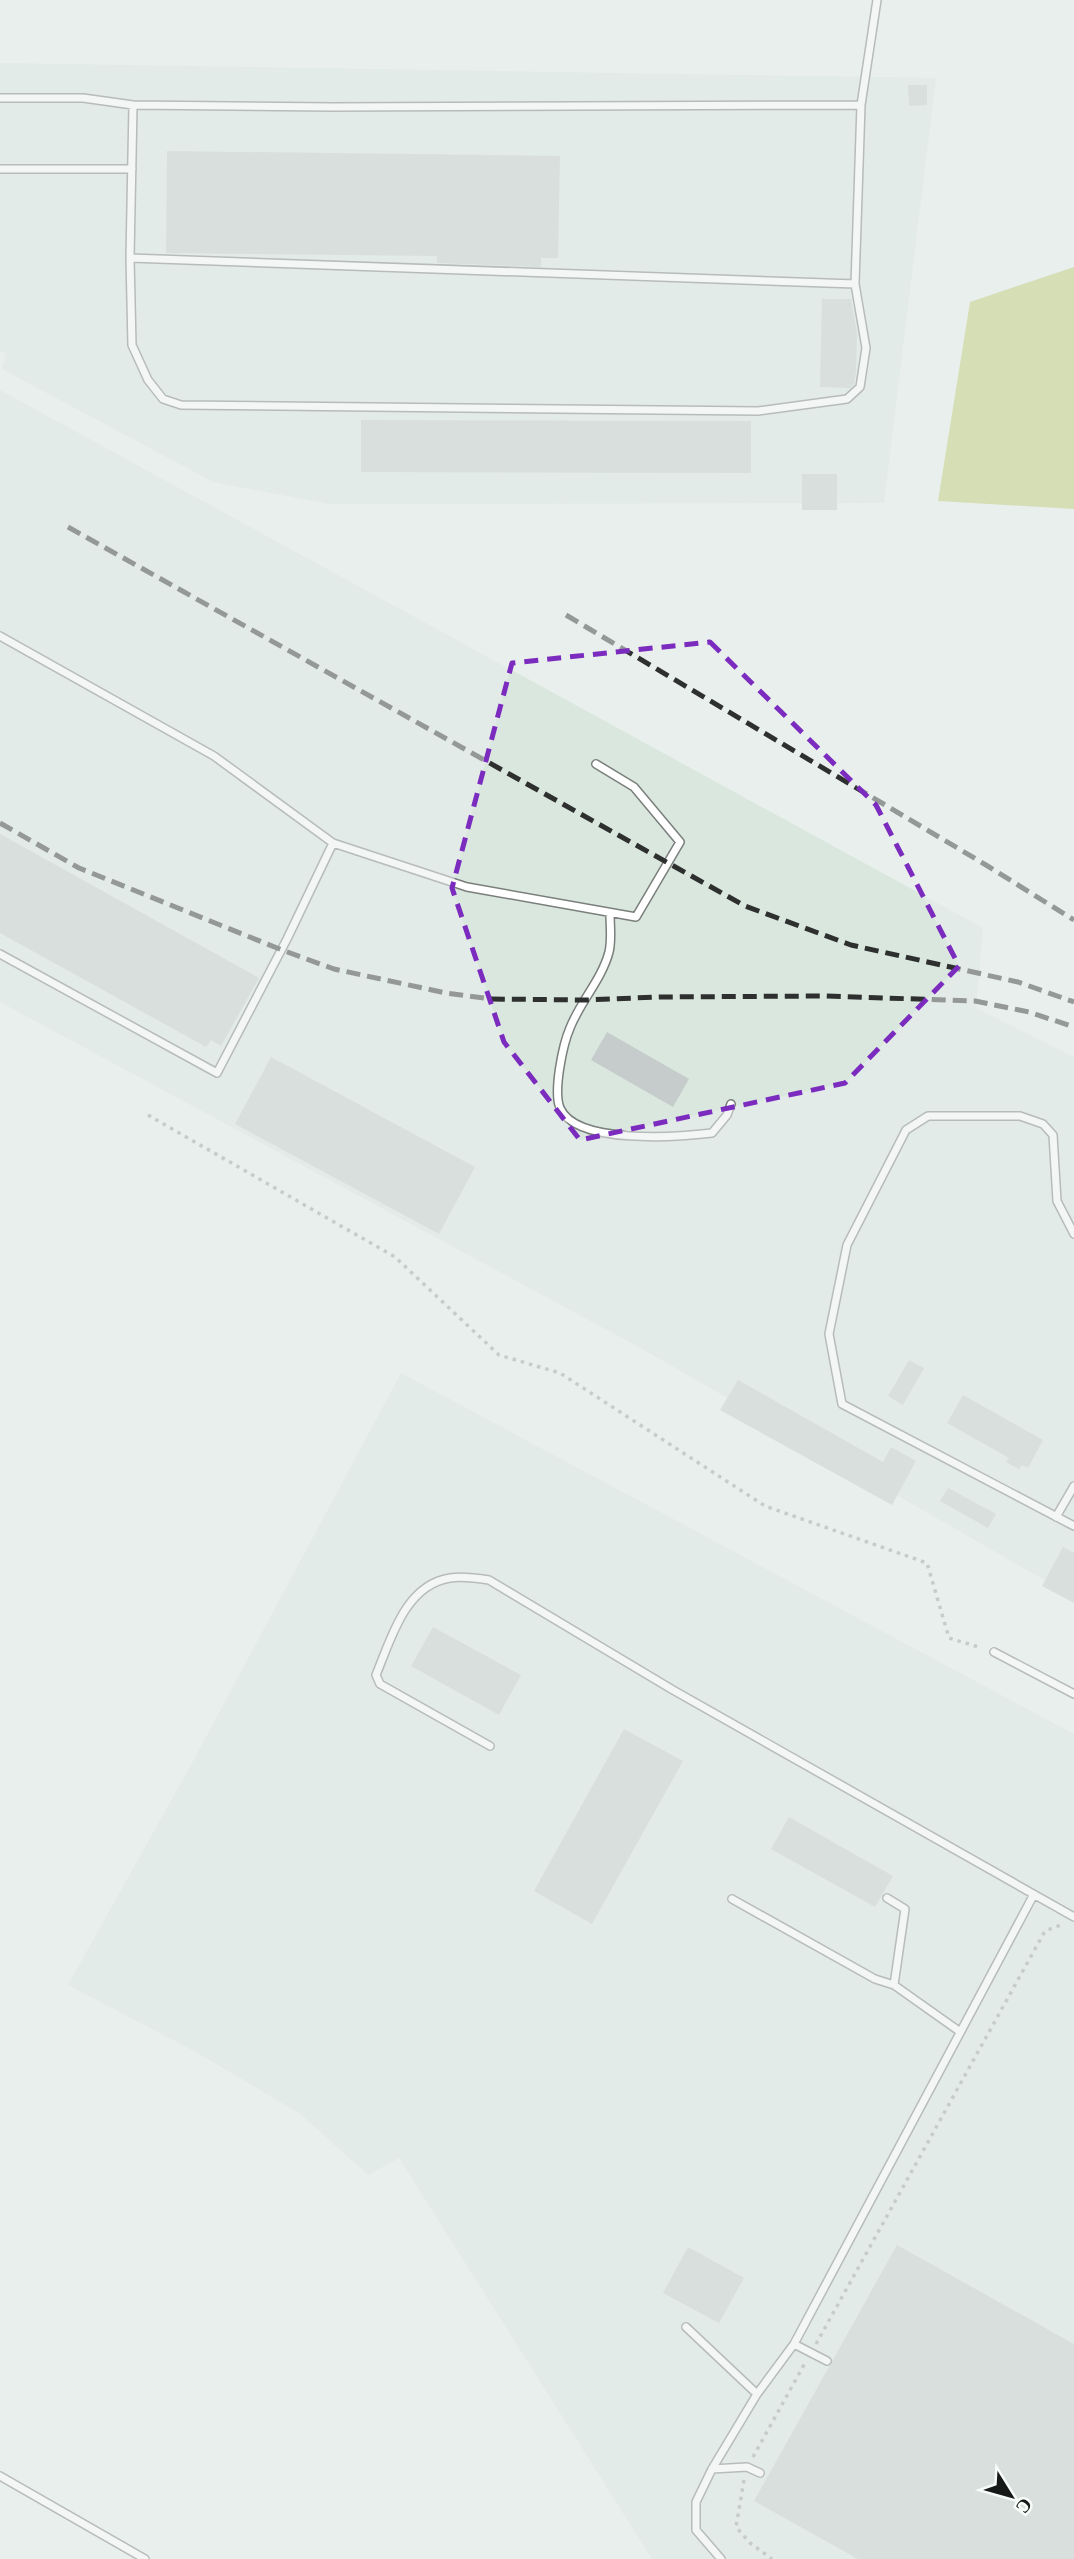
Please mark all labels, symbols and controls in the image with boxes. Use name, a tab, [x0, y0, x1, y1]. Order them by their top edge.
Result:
north arrow	[976, 2461, 1046, 2531]
text: С	[1012, 2494, 1037, 2518]

